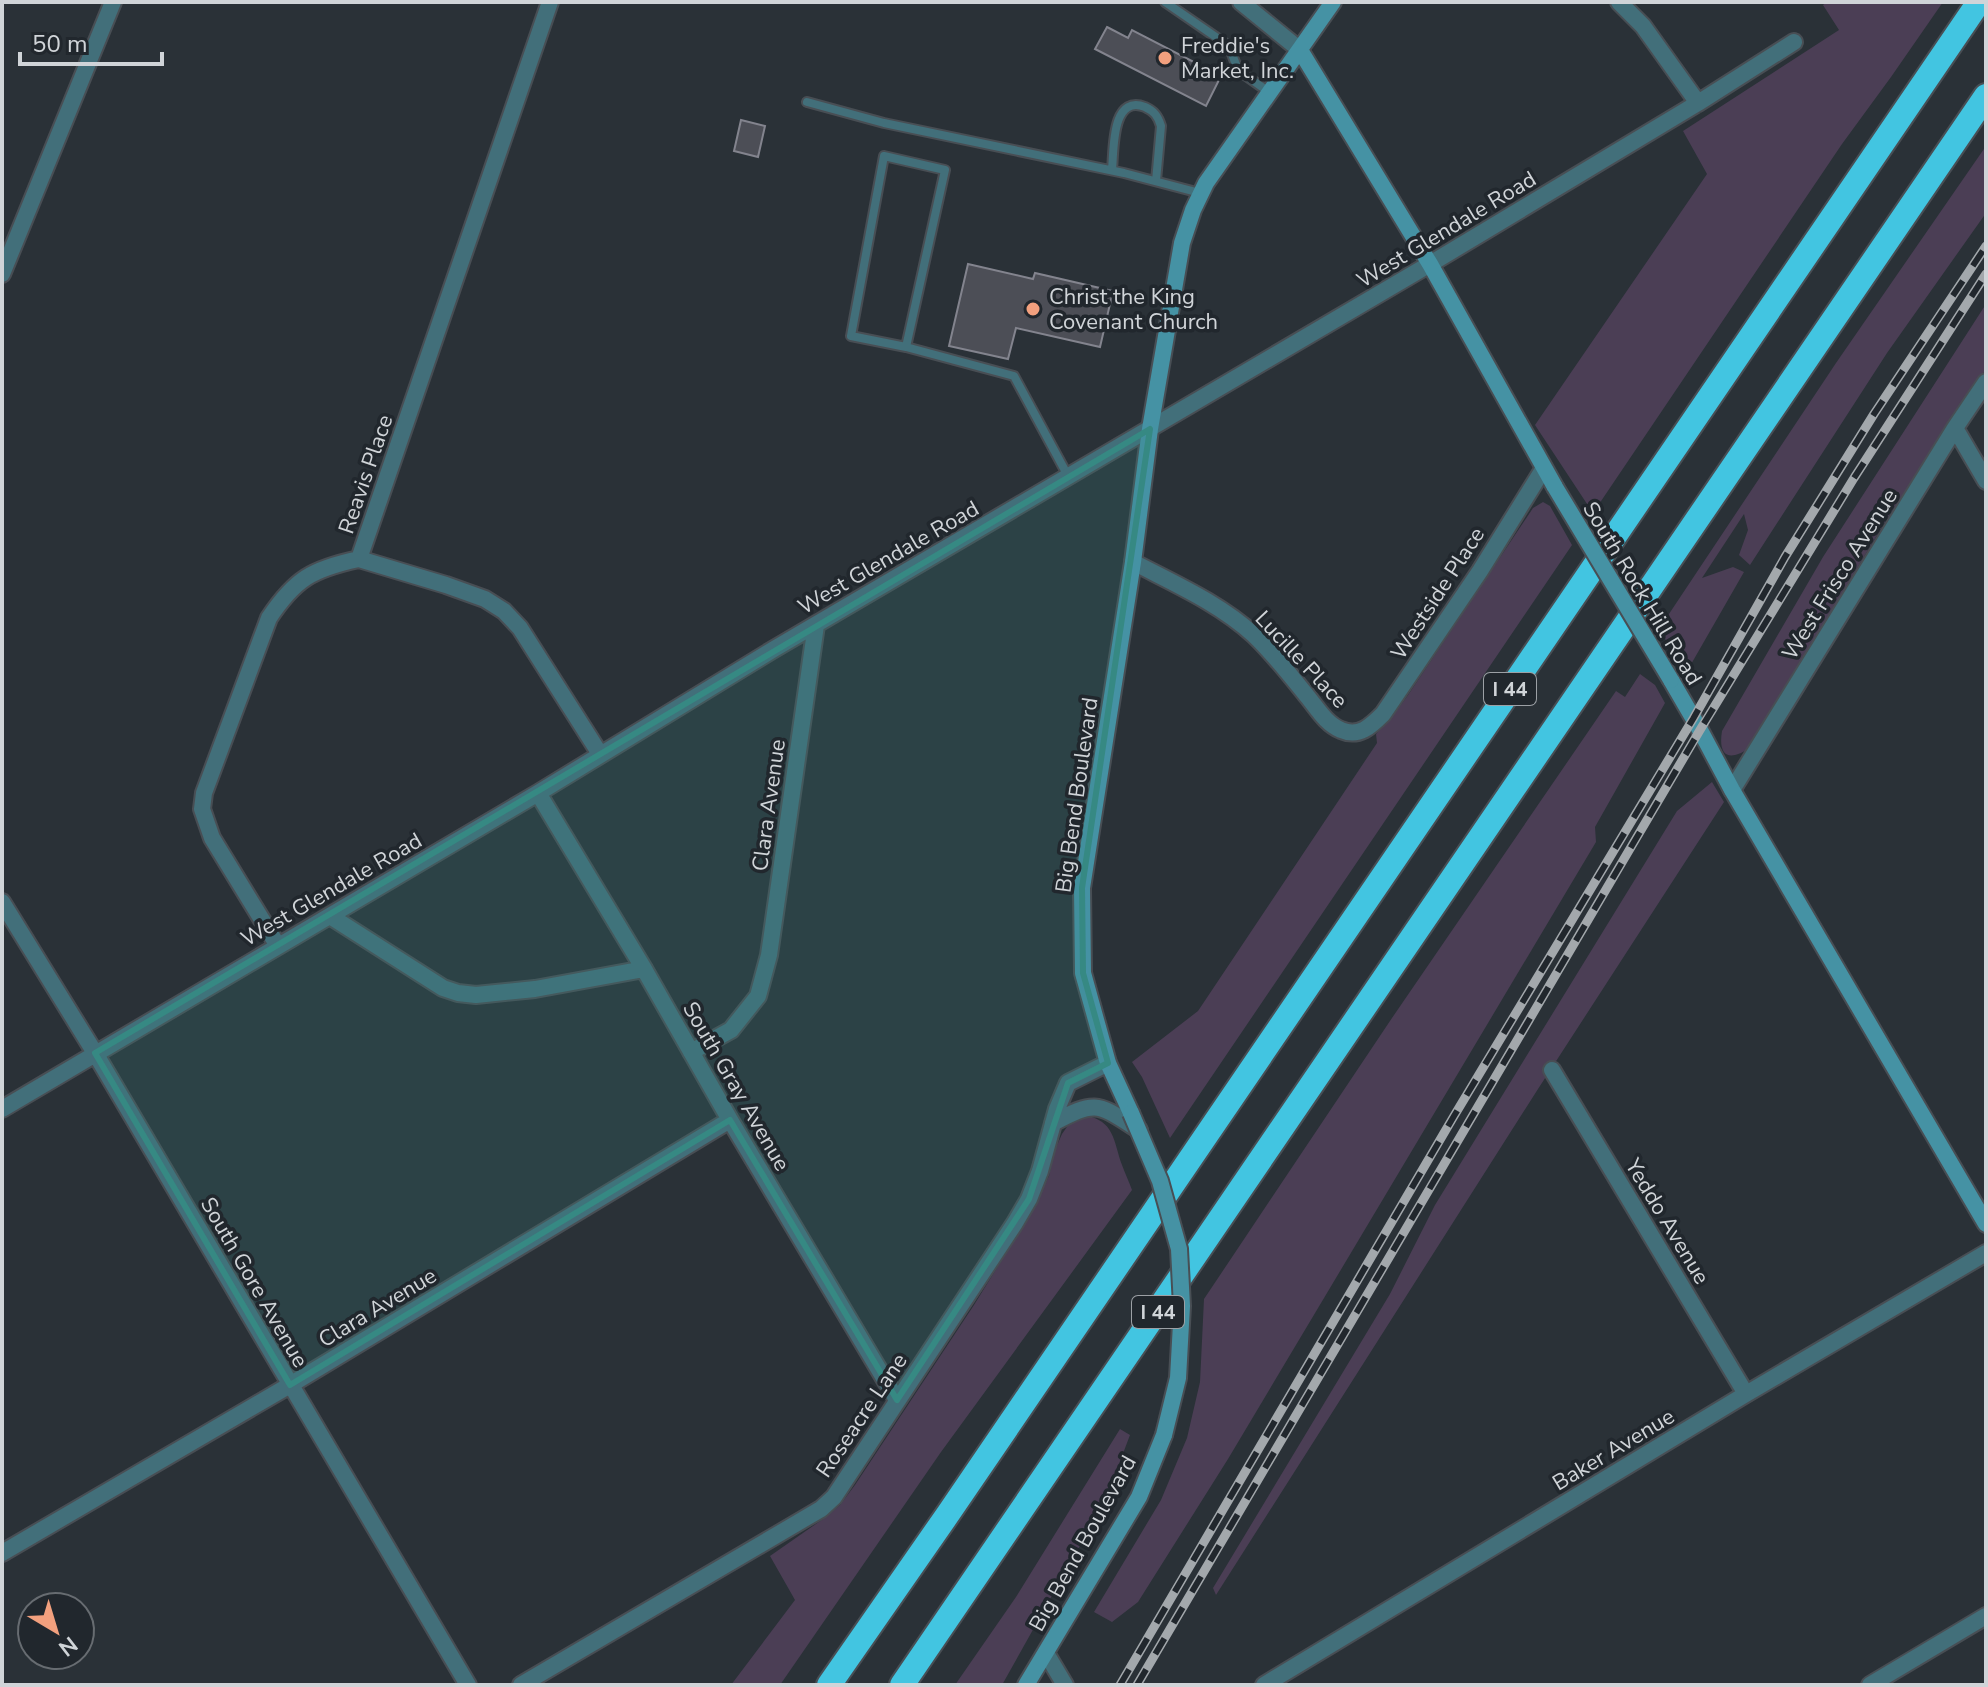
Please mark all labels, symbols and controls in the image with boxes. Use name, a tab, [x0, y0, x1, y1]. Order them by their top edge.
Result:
scale bar	[20, 16, 162, 66]
text: 50 m	[32, 28, 88, 60]
place label: Freddie's Market, Inc.	[1181, 31, 1294, 86]
marker: Freddie's Market, Inc.	[1156, 49, 1174, 67]
street label: West Glendale Road	[1351, 164, 1542, 295]
place label: Christ the King Covenant Church	[1049, 282, 1218, 337]
marker: Christ the King Covenant Church	[1024, 300, 1042, 318]
street label: Reavis Place	[332, 411, 400, 538]
street label: West Frisco Avenue	[1775, 483, 1905, 666]
street label: West Glendale Road	[792, 494, 985, 622]
street label: South Rock Hill Road	[1575, 496, 1709, 691]
street label: Westside Place	[1384, 521, 1492, 666]
street label: Lucille Place	[1248, 604, 1354, 715]
road number: I 44	[1484, 673, 1536, 705]
street label: Big Bend Boulevard	[1048, 696, 1106, 895]
street label: Clara Avenue	[745, 737, 793, 873]
street label: West Glendale Road	[235, 826, 428, 954]
street label: South Gray Avenue	[675, 996, 797, 1177]
street label: Yeddo Avenue	[1617, 1152, 1716, 1290]
street label: South Gore Avenue	[193, 1192, 315, 1373]
street label: Clara Avenue	[313, 1261, 442, 1355]
road number: I 44	[1132, 1296, 1184, 1328]
street label: Roseacre Lane	[809, 1348, 914, 1484]
street label: Baker Avenue	[1547, 1402, 1680, 1498]
street label: Big Bend Boulevard	[1022, 1450, 1144, 1637]
north arrow	[16, 1591, 96, 1671]
text: N	[52, 1629, 83, 1663]

